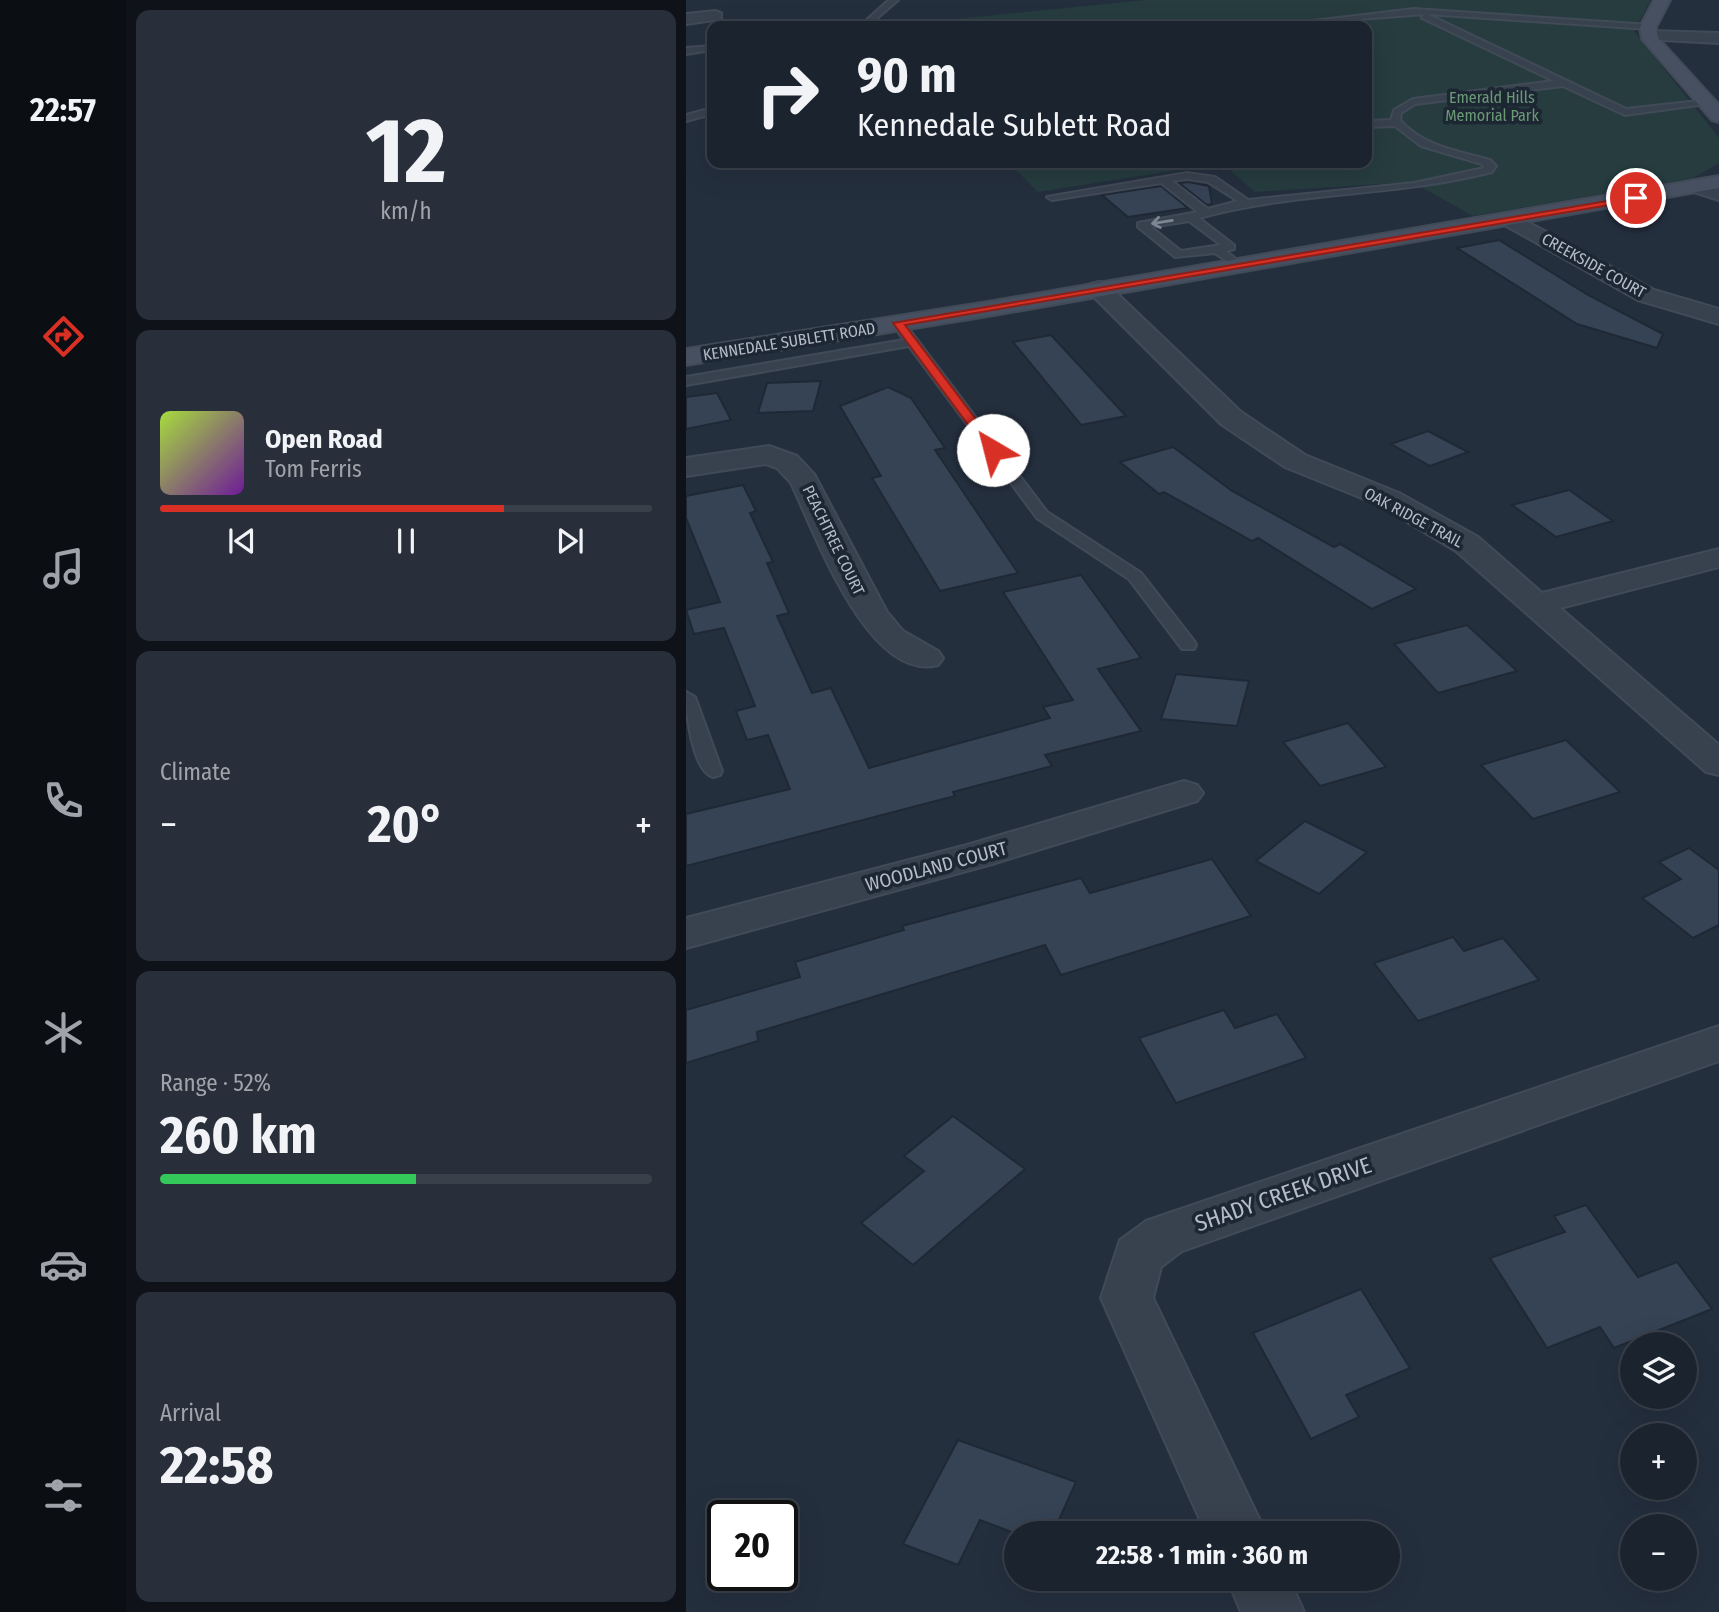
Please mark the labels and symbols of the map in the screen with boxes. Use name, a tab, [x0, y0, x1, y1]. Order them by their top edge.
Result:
park label: Emerald Hills Memorial Park	[1445, 88, 1539, 125]
pin	[1606, 168, 1666, 228]
one-way arrow	[1151, 216, 1174, 229]
street label: CREEKSIDE COURT	[1538, 229, 1650, 302]
street label: KENNEDALE SUBLETT ROAD	[702, 318, 877, 365]
position arrow	[956, 413, 1030, 487]
street label: PEACHTREE COURT	[799, 482, 869, 599]
street label: OAK RIDGE TRAIL	[1361, 483, 1466, 551]
street label: WOODLAND COURT	[863, 836, 1010, 896]
street label: SHADY CREEK DRIVE	[1191, 1151, 1375, 1237]
speed limit sign: 20	[707, 1500, 798, 1591]

